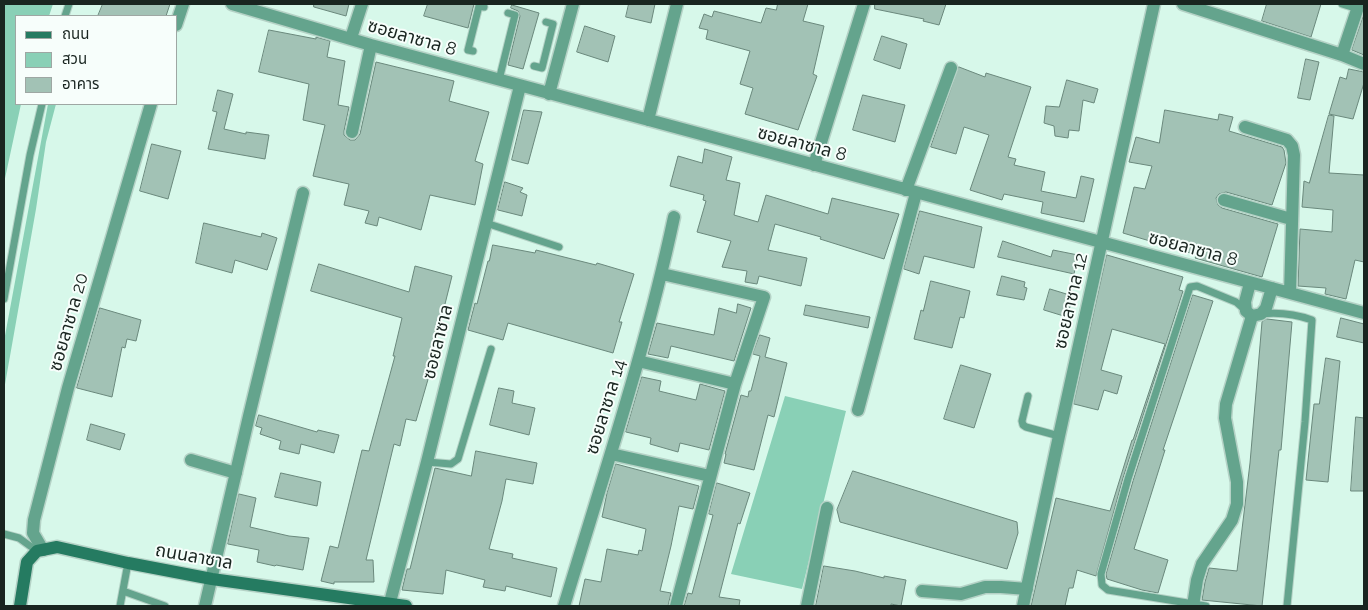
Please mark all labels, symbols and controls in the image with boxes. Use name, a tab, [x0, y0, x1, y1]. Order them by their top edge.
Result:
legend	[15, 15, 178, 105]
street label: ซอยลาซาล 8	[365, 15, 459, 61]
text: ถนน	[62, 25, 89, 43]
text: สวน	[62, 50, 87, 68]
text: อาคาร	[62, 75, 99, 93]
street label: ซอยลาซาล 8	[755, 122, 849, 166]
street label: ซอยลาซาล 8	[1146, 227, 1240, 271]
street label: ซอยลาซาล 12	[1049, 251, 1093, 351]
street label: ซอยลาซาล 20	[45, 270, 93, 374]
street label: ซอยลาซาล	[418, 302, 458, 382]
street label: ซอยลาซาล 14	[581, 357, 631, 457]
street label: ถนนลาซาล	[154, 540, 234, 574]

